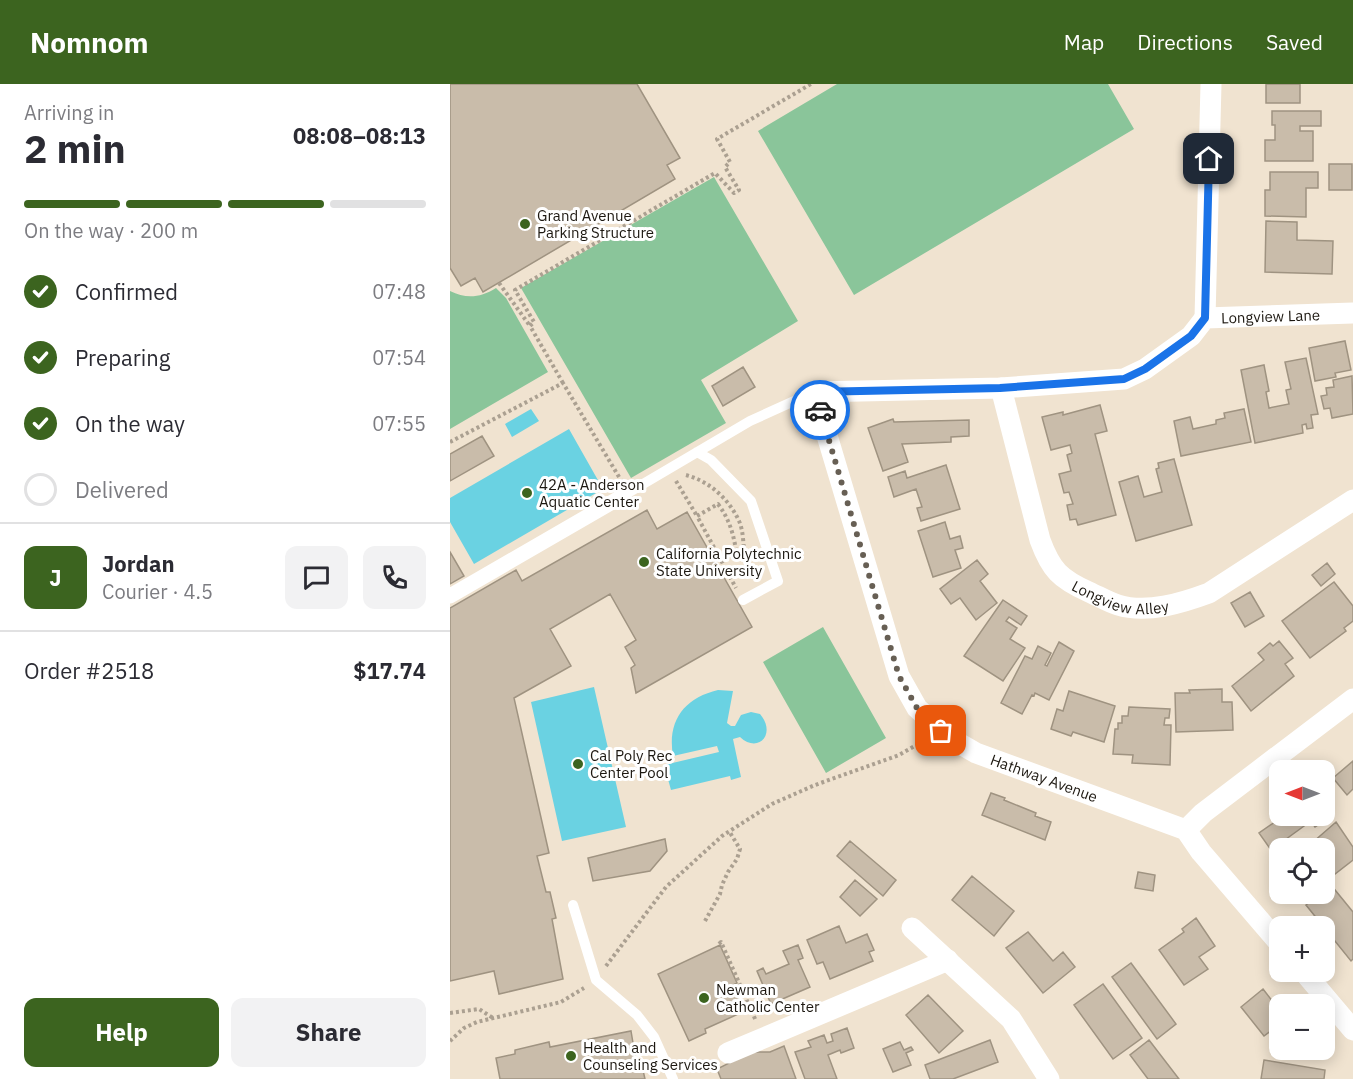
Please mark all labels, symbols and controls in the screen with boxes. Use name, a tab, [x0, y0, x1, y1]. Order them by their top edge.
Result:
text: Nomnom	[30, 24, 149, 61]
text: Map	[1064, 28, 1104, 56]
text: Directions	[1137, 28, 1233, 56]
text: Saved	[1266, 28, 1323, 56]
text: Arriving in	[24, 99, 114, 126]
text: 08:08–08:13	[293, 121, 426, 150]
text: 2 min	[24, 123, 126, 174]
pin	[1183, 133, 1234, 184]
icon: home	[1192, 142, 1225, 175]
place label: Grand Avenue Parking Structure	[537, 206, 654, 242]
text: On the way · 200 m	[24, 217, 198, 244]
marker: Grand Avenue Parking Structure	[518, 217, 532, 231]
icon: check	[24, 275, 57, 308]
text: Confirmed	[75, 277, 178, 306]
text: 07:48	[372, 278, 426, 305]
street label: Longview Lane	[1221, 305, 1320, 327]
icon: check	[24, 341, 57, 374]
text: Preparing	[75, 343, 170, 372]
text: 07:54	[372, 344, 426, 371]
courier	[790, 380, 850, 440]
icon: car	[804, 394, 837, 427]
icon: check	[24, 407, 57, 440]
text: On the way	[75, 409, 185, 438]
text: 07:55	[372, 410, 426, 437]
text: Delivered	[75, 475, 169, 504]
place label: 42A - Anderson Aquatic Center	[539, 475, 644, 511]
marker: 42A - Anderson Aquatic Center	[520, 486, 534, 500]
place label: California Polytechnic State University	[656, 544, 802, 580]
button: chat	[285, 546, 348, 609]
button: phone	[363, 546, 426, 609]
text: Jordan	[102, 549, 175, 578]
marker: California Polytechnic State University	[637, 555, 651, 569]
text: J	[49, 563, 62, 592]
street label: Longview Alley	[1069, 576, 1171, 618]
text: Courier · 4.5	[102, 578, 213, 605]
text: Order #2518	[24, 656, 154, 685]
text: $17.74	[353, 656, 426, 685]
pin	[915, 705, 966, 756]
icon: bag	[924, 714, 957, 747]
place label: Cal Poly Rec Center Pool	[590, 746, 673, 782]
street label: Hathway Avenue	[988, 750, 1100, 806]
marker: Cal Poly Rec Center Pool	[571, 757, 585, 771]
north arrow	[1269, 760, 1335, 826]
map controls	[1269, 760, 1335, 1060]
button: locate	[1269, 838, 1335, 904]
button: +	[1269, 916, 1335, 982]
place label: Newman Catholic Center	[716, 980, 820, 1016]
marker: Newman Catholic Center	[697, 991, 711, 1005]
button: −	[1269, 994, 1335, 1060]
button: Help	[24, 998, 219, 1067]
button: Share	[231, 998, 426, 1067]
place label: Health and Counseling Services	[583, 1038, 718, 1074]
marker: Health and Counseling Services	[564, 1049, 578, 1063]

